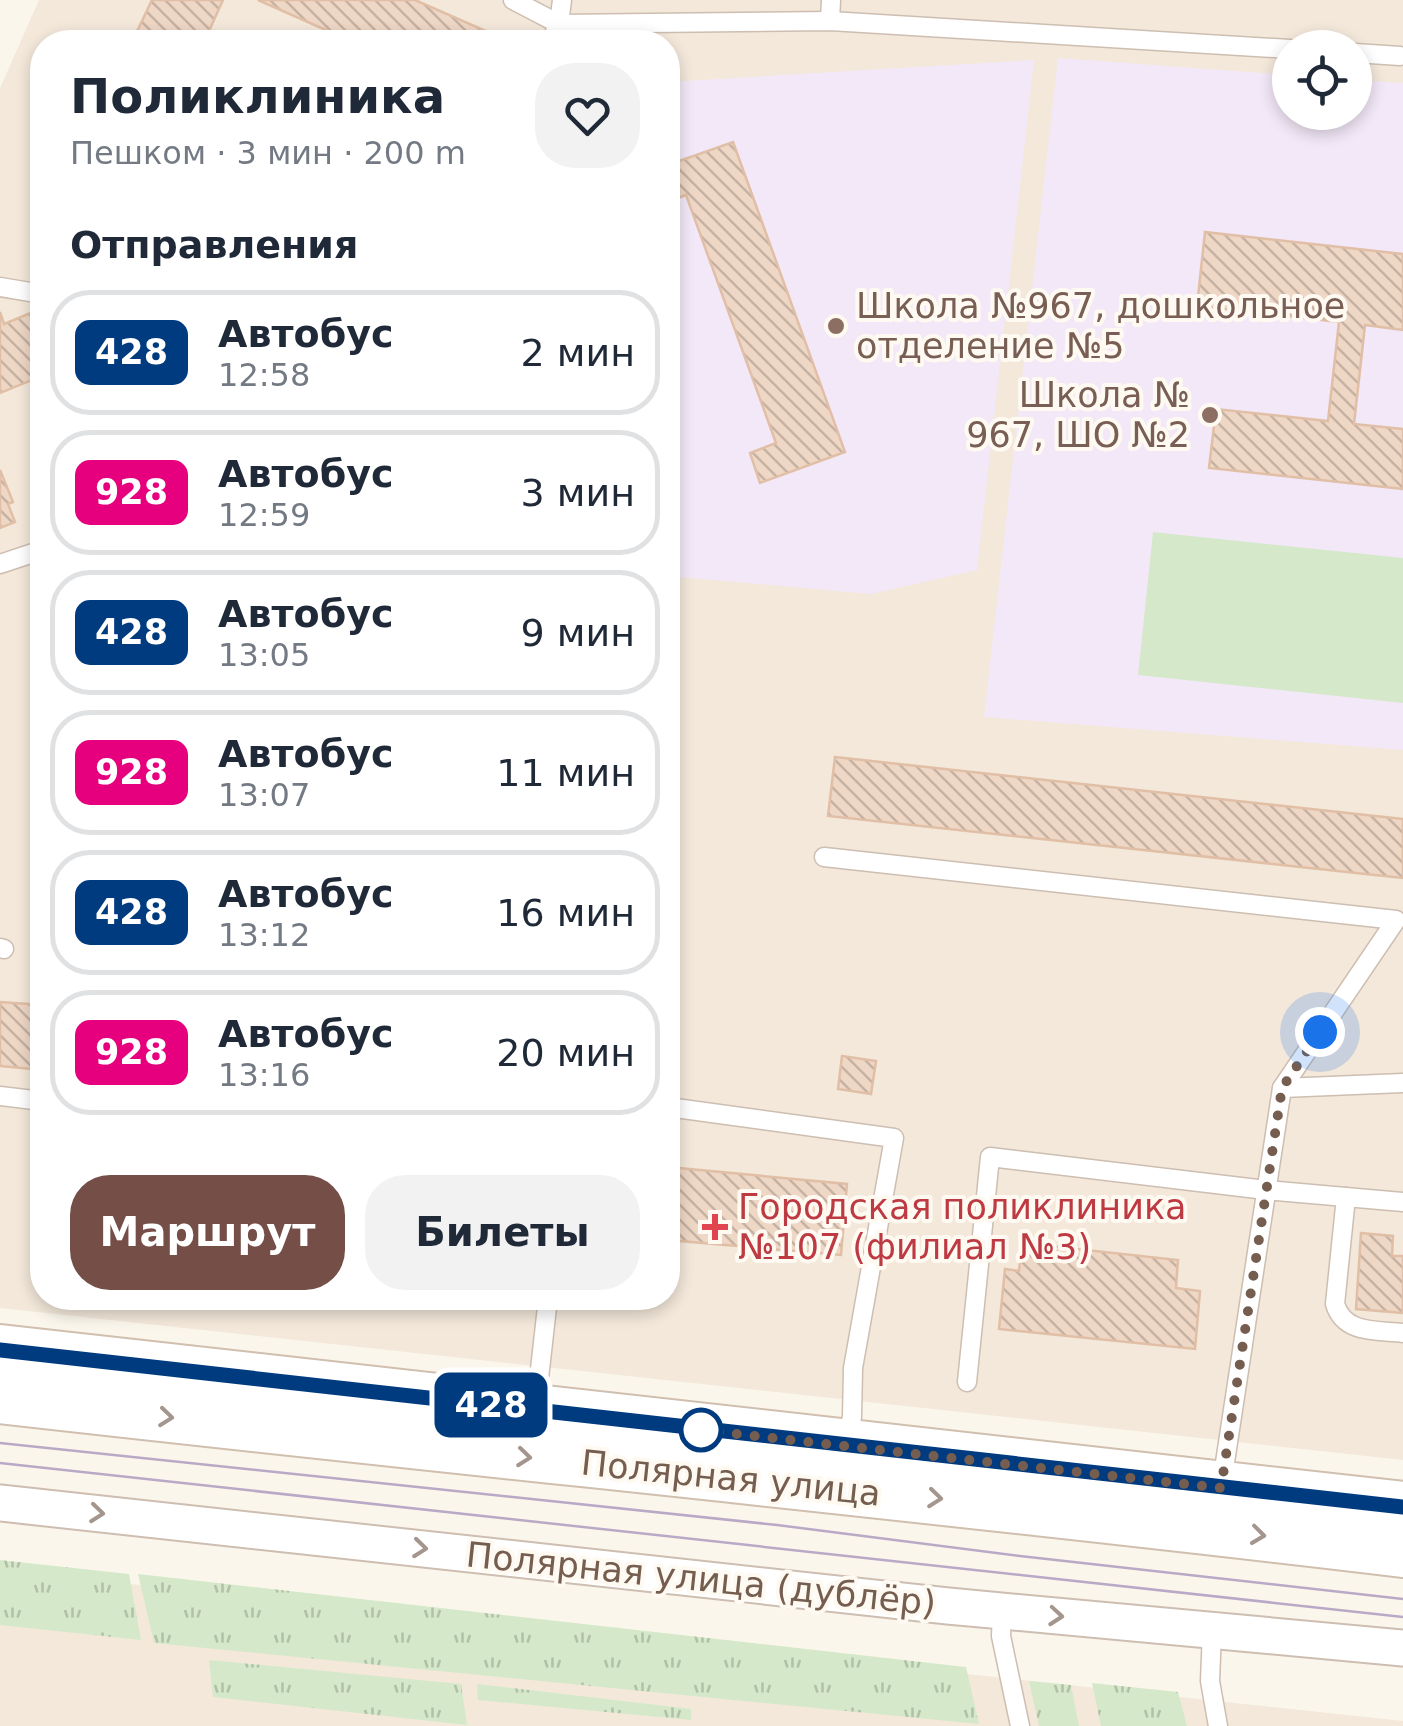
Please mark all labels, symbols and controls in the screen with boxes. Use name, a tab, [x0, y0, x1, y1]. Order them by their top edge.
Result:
map controls	[1272, 30, 1372, 130]
button: locate	[1272, 30, 1372, 130]
button: heart	[535, 63, 640, 168]
text: Поликлиника	[70, 68, 445, 124]
text: Пешком · 3 мин · 200 m	[70, 134, 466, 172]
text: Отправления	[70, 223, 358, 267]
place label: Школа №967, дошкольное отделение №5	[856, 286, 1345, 366]
text: Автобус	[218, 312, 393, 356]
marker: Школа №967, дошкольное отделение №5	[825, 315, 847, 337]
text: 2 мин	[521, 331, 635, 375]
text: 428	[95, 332, 168, 372]
text: 12:58	[218, 356, 310, 394]
place label: Школа № 967, ШО №2	[966, 375, 1190, 455]
marker: Школа № 967, ШО №2	[1199, 404, 1221, 426]
text: Автобус	[218, 452, 393, 496]
text: 3 мин	[521, 471, 635, 515]
text: 928	[95, 472, 168, 512]
text: 12:59	[218, 496, 310, 534]
text: Автобус	[218, 592, 393, 636]
text: 9 мин	[521, 611, 635, 655]
text: 428	[95, 612, 168, 652]
text: 13:05	[218, 636, 310, 674]
text: Автобус	[218, 732, 393, 776]
text: 11 мин	[496, 751, 635, 795]
text: 928	[95, 752, 168, 792]
text: 13:07	[218, 776, 310, 814]
text: Автобус	[218, 872, 393, 916]
text: 16 мин	[496, 891, 635, 935]
text: 428	[95, 892, 168, 932]
text: 13:12	[218, 916, 310, 954]
your location	[1295, 1007, 1345, 1057]
text: Автобус	[218, 1012, 393, 1056]
text: 20 мин	[496, 1031, 635, 1075]
text: 928	[95, 1032, 168, 1072]
text: 13:16	[218, 1056, 310, 1094]
button: Маршрут	[70, 1175, 345, 1290]
button: Билеты	[365, 1175, 640, 1290]
place label: Городская поликлиника №107 (филиал №3)	[738, 1187, 1187, 1267]
marker: Городская поликлиника №107 (филиал №3)	[702, 1214, 728, 1240]
line badge: 428	[434, 1372, 548, 1438]
text: 428	[454, 1385, 528, 1425]
one-way arrow	[159, 1406, 175, 1427]
unlabelled marker	[680, 1409, 722, 1451]
street label: Полярная улица	[579, 1442, 883, 1514]
one-way arrow	[517, 1446, 533, 1467]
one-way arrow	[927, 1487, 943, 1508]
one-way arrow	[89, 1502, 105, 1524]
one-way arrow	[1249, 1523, 1266, 1544]
street label: Полярная улица (дублёр)	[464, 1534, 938, 1624]
one-way arrow	[412, 1537, 428, 1559]
one-way arrow	[1049, 1605, 1065, 1627]

